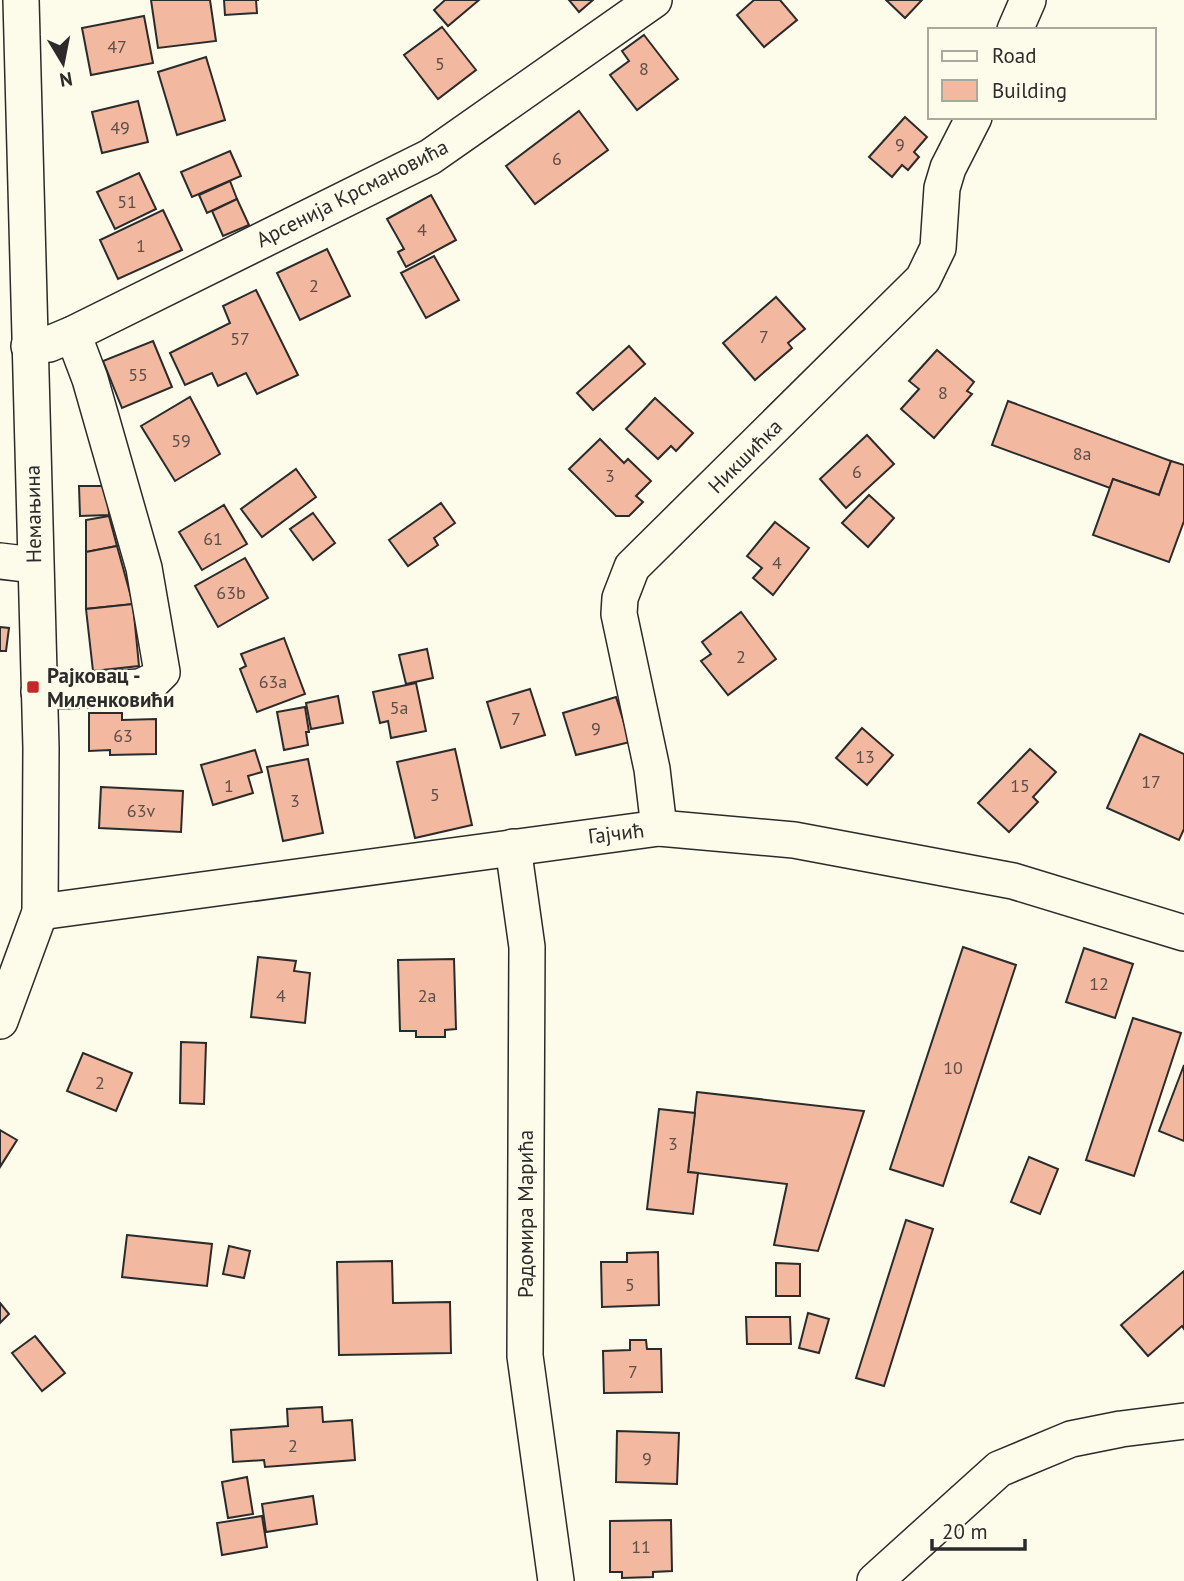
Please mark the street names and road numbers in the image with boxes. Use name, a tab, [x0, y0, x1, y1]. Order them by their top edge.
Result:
street label: Арсенија Крсмановића	[252, 133, 452, 253]
street label: Никшићка	[702, 413, 788, 499]
street label: Немањина	[19, 465, 47, 563]
street label: Гајчић	[586, 816, 646, 850]
street label: Радомира Марића	[512, 1130, 539, 1298]

